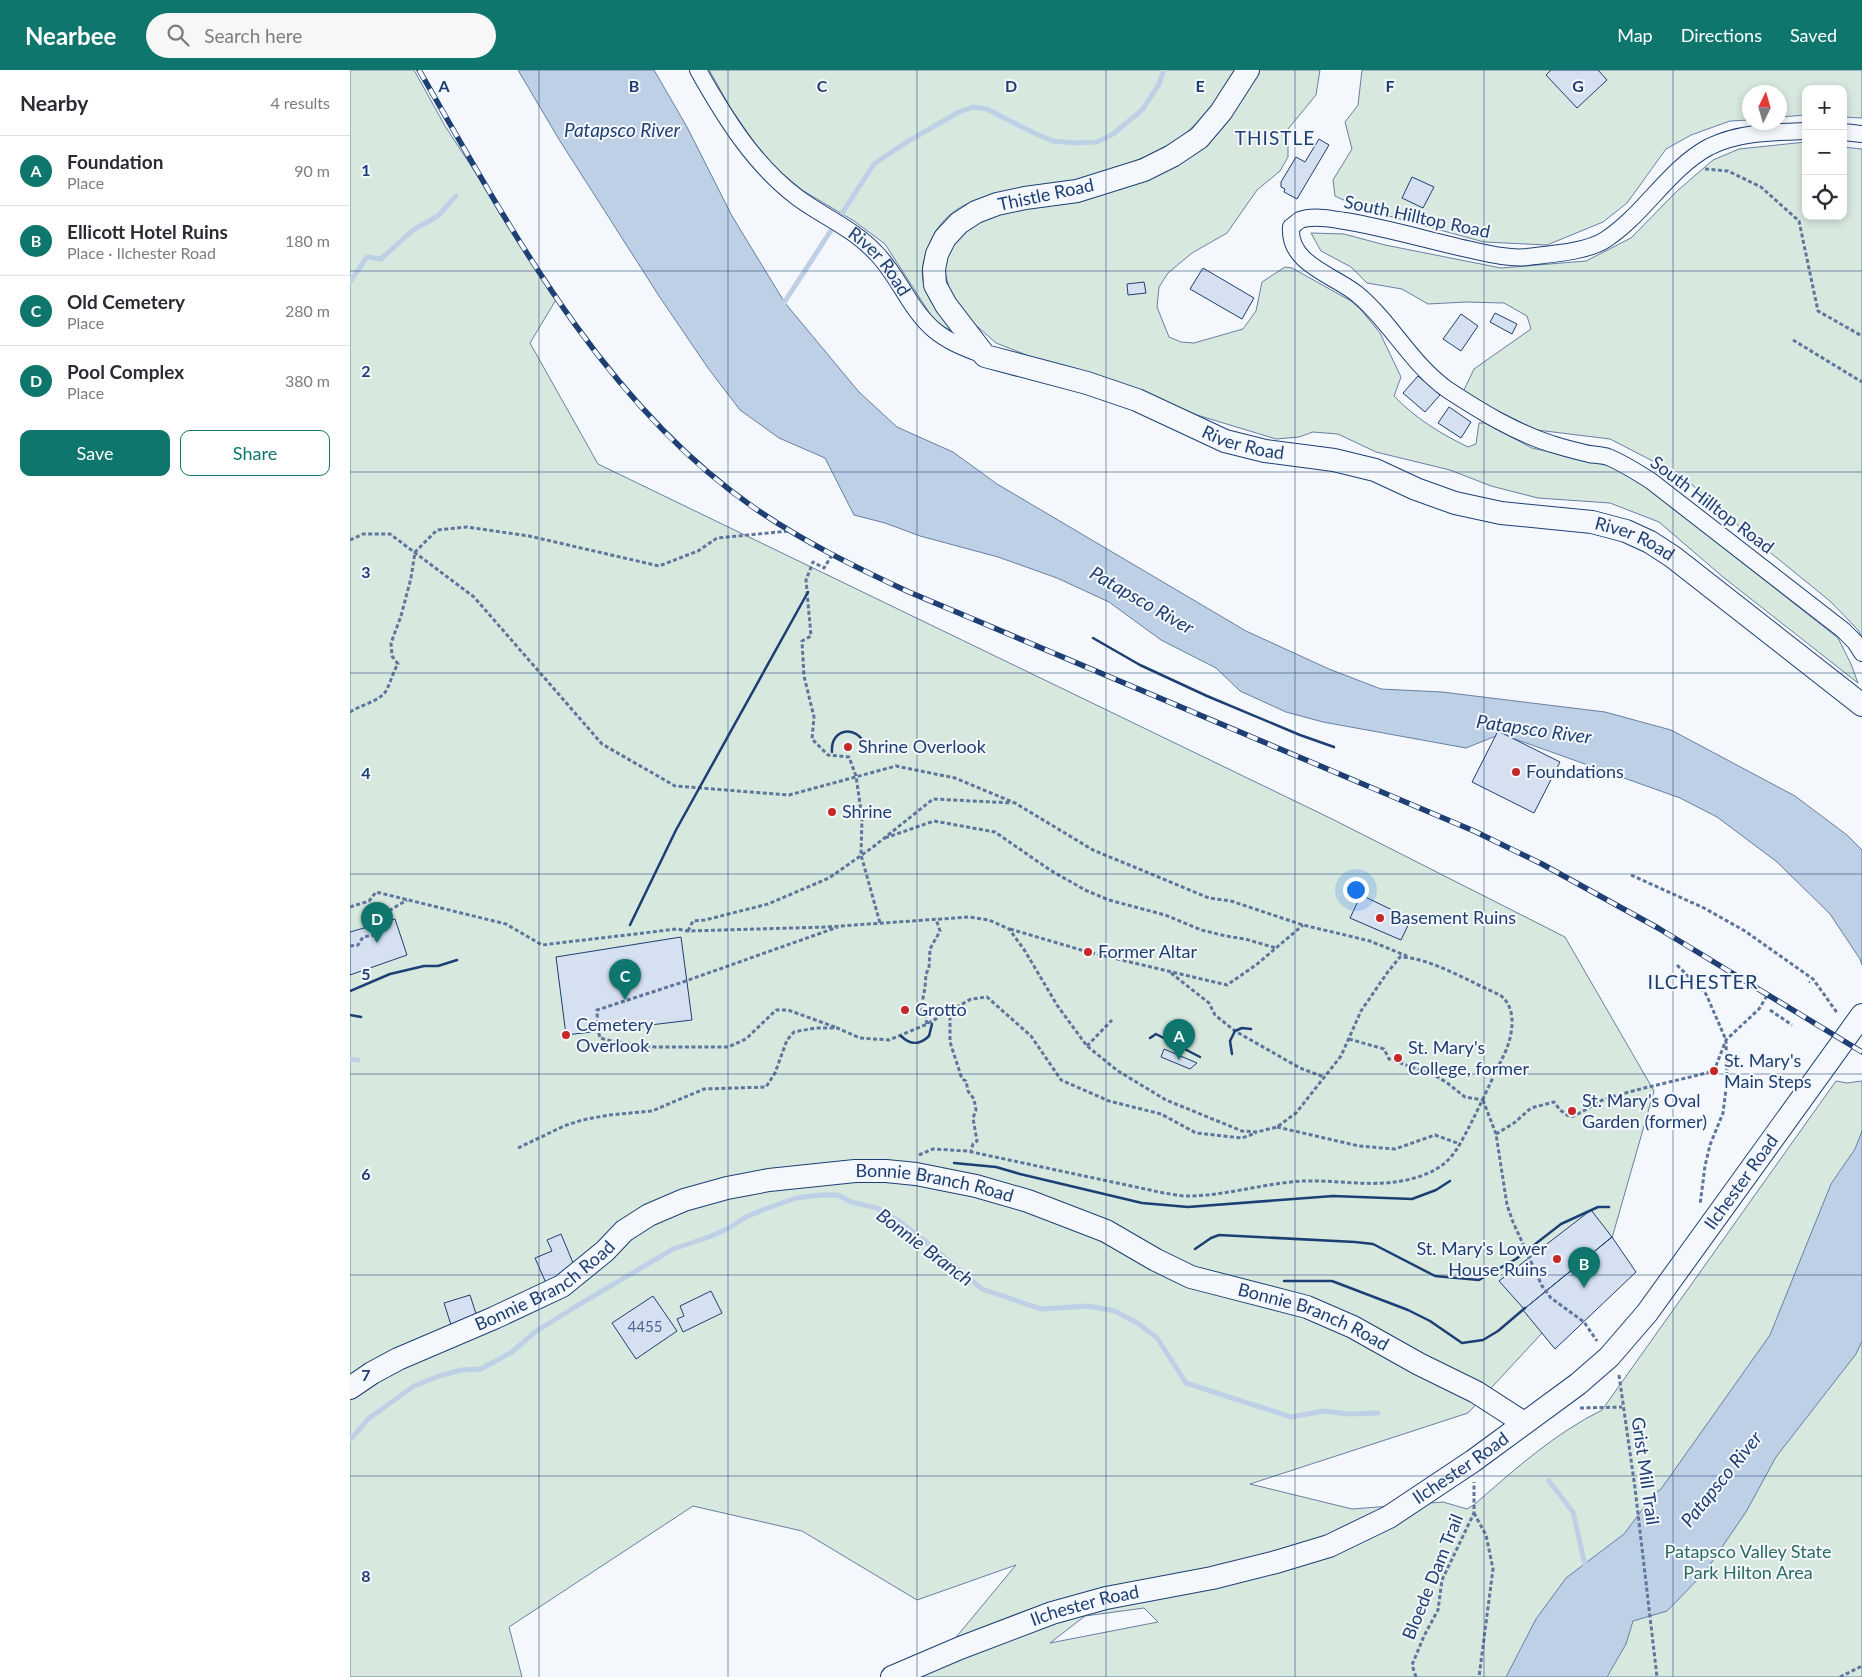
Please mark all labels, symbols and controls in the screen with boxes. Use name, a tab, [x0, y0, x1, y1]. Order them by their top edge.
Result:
search box	[146, 13, 496, 58]
text: Nearbee	[25, 21, 116, 50]
icon: search	[164, 21, 192, 49]
text: Search here	[204, 24, 302, 47]
text: Map	[1617, 24, 1653, 46]
text: Directions	[1681, 24, 1762, 46]
text: Saved	[1790, 24, 1837, 46]
text: A	[437, 76, 450, 95]
text: B	[629, 76, 639, 95]
text: C	[817, 76, 828, 95]
text: D	[1005, 76, 1017, 95]
text: E	[1195, 76, 1205, 95]
text: F	[1385, 76, 1395, 95]
text: G	[1572, 76, 1584, 95]
north arrow	[1742, 85, 1787, 130]
map controls	[1802, 85, 1847, 220]
button: +	[1802, 85, 1847, 130]
text: Nearby	[20, 90, 88, 115]
text: 4 results	[270, 93, 330, 112]
water label: Patapsco River	[564, 118, 681, 141]
district label: THISTLE	[1235, 126, 1315, 149]
button: −	[1802, 130, 1847, 175]
text: Foundation	[67, 150, 163, 173]
text: 1	[361, 160, 371, 179]
text: A	[30, 161, 42, 180]
text: 90 m	[294, 161, 330, 180]
text: Place	[67, 173, 104, 192]
street label: Thistle Road	[996, 173, 1096, 215]
button: locate	[1802, 175, 1847, 220]
street label: South Hilltop Road	[1342, 190, 1492, 242]
text: Ellicott Hotel Ruins	[67, 220, 228, 243]
street label: River Road	[844, 221, 916, 300]
text: B	[31, 231, 41, 250]
text: 180 m	[285, 231, 330, 250]
text: Place · Ilchester Road	[67, 243, 216, 262]
text: Old Cemetery	[67, 290, 185, 313]
text: C	[31, 301, 41, 320]
text: 280 m	[285, 301, 330, 320]
text: Place	[67, 313, 104, 332]
text: Pool Complex	[67, 360, 184, 383]
text: 2	[361, 361, 371, 380]
text: D	[30, 371, 42, 390]
text: 380 m	[285, 371, 330, 390]
text: Place	[67, 383, 104, 402]
street label: River Road	[1199, 420, 1286, 463]
button: Save	[20, 430, 170, 476]
button: Share	[180, 430, 330, 476]
street label: South Hilltop Road	[1647, 451, 1779, 558]
street label: River Road	[1593, 511, 1679, 565]
water label: Patapsco River	[1086, 561, 1199, 639]
text: 3	[361, 562, 371, 581]
water label: Patapsco River	[1475, 709, 1594, 748]
place label: Shrine Overlook	[858, 735, 987, 757]
marker: Shrine Overlook	[842, 741, 854, 753]
place label: Foundations	[1526, 760, 1624, 782]
text: 4	[361, 763, 371, 782]
marker: Foundations	[1510, 766, 1522, 778]
place label: Shrine	[842, 800, 892, 822]
marker: Shrine	[826, 806, 838, 818]
your location	[1343, 877, 1369, 903]
pin: D	[361, 902, 393, 943]
place label: Basement Ruins	[1390, 906, 1516, 928]
marker: Basement Ruins	[1374, 912, 1386, 924]
place label: Former Altar	[1098, 940, 1197, 962]
marker: Former Altar	[1082, 946, 1094, 958]
pin: C	[609, 959, 641, 1000]
text: 5	[361, 964, 371, 983]
district label: ILCHESTER	[1647, 969, 1759, 993]
place label: Grotto	[915, 998, 967, 1020]
marker: Grotto	[899, 1004, 911, 1016]
place label: Cemetery Overlook	[576, 1013, 654, 1056]
pin: A	[1163, 1019, 1195, 1060]
marker: Cemetery Overlook	[560, 1029, 572, 1041]
place label: St. Mary's College, former	[1408, 1036, 1530, 1079]
place label: St. Mary's Main Steps	[1724, 1049, 1812, 1092]
marker: St. Mary's College, former	[1392, 1052, 1404, 1064]
marker: St. Mary's Main Steps	[1708, 1065, 1720, 1077]
place label: St. Mary's Oval Garden (former)	[1582, 1089, 1707, 1132]
marker: St. Mary's Oval Garden (former)	[1566, 1105, 1578, 1117]
street label: Ilchester Road	[1699, 1130, 1782, 1233]
street label: Bonnie Branch Road	[855, 1159, 1016, 1206]
text: 6	[361, 1164, 371, 1183]
water label: Bonnie Branch	[872, 1203, 978, 1290]
street label: Bonnie Branch Road	[471, 1235, 619, 1335]
place label: St. Mary's Lower House Ruins	[1416, 1237, 1547, 1280]
pin: B	[1568, 1247, 1600, 1288]
marker: St. Mary's Lower House Ruins	[1551, 1253, 1563, 1265]
street label: Bonnie Branch Road	[1236, 1278, 1393, 1355]
house number: 4455	[628, 1317, 662, 1335]
text: 7	[361, 1365, 371, 1384]
street label: Grist Mill Trail	[1628, 1415, 1664, 1526]
water label: Patapsco River	[1675, 1426, 1766, 1531]
street label: Ilchester Road	[1408, 1427, 1513, 1508]
street label: Bloede Dam Trail	[1397, 1511, 1467, 1643]
park label: Patapsco Valley State Park Hilton Area	[1665, 1540, 1831, 1583]
text: 8	[361, 1566, 371, 1585]
street label: Ilchester Road	[1027, 1580, 1141, 1630]

